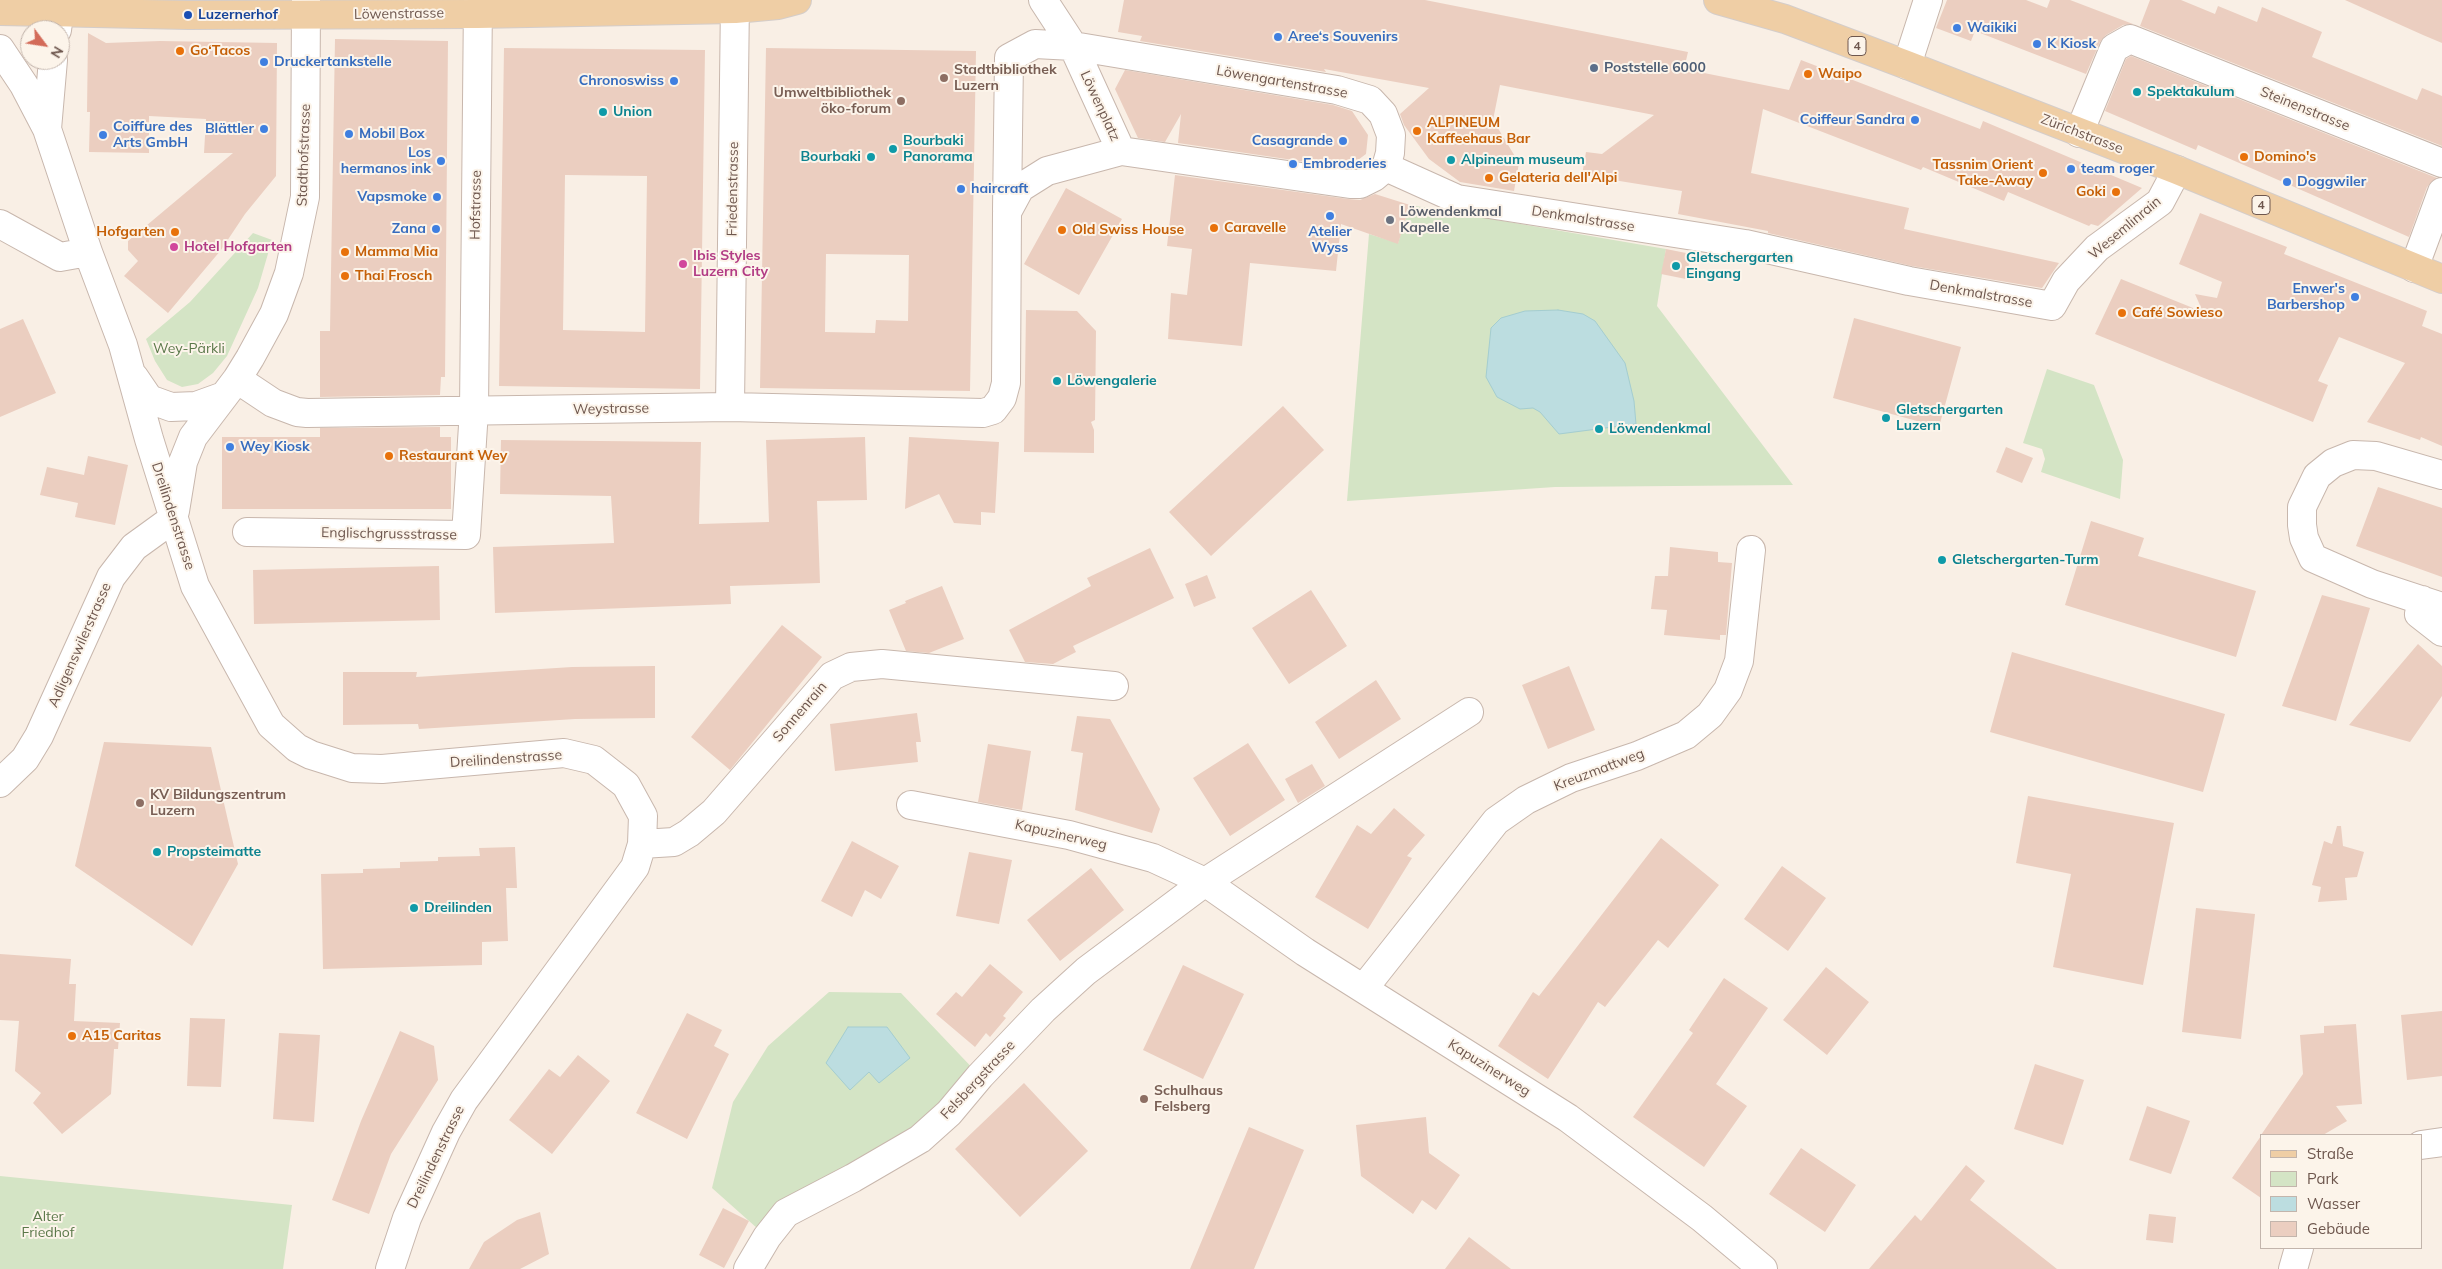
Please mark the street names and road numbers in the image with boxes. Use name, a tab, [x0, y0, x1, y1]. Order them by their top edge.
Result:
street label: Löwenstrasse	[354, 5, 444, 23]
road number: 4	[1848, 36, 1866, 56]
street label: Löwengartenstrasse	[1215, 62, 1349, 102]
street label: Löwenplatz	[1076, 68, 1124, 144]
street label: Steinenstrasse	[2258, 83, 2352, 135]
street label: Stadthofstrasse	[294, 103, 314, 207]
street label: Zürichstrasse	[2039, 111, 2125, 157]
street label: Friedenstrasse	[724, 142, 742, 236]
street label: Hofstrasse	[467, 170, 485, 240]
street label: Wesemlinrain	[2086, 193, 2164, 263]
road number: 4	[2252, 196, 2270, 214]
street label: Denkmalstrasse	[1530, 203, 1636, 235]
street label: Denkmalstrasse	[1928, 277, 2034, 311]
street label: Weystrasse	[573, 400, 649, 418]
street label: Dreilindenstrasse	[148, 460, 198, 572]
street label: Englischgrussstrasse	[321, 524, 457, 544]
street label: Adligenswilerstrasse	[45, 580, 115, 710]
street label: Sonnenrain	[769, 679, 831, 745]
street label: Kreuzmattweg	[1551, 745, 1647, 795]
street label: Dreilindenstrasse	[449, 747, 563, 771]
street label: Kapuzinerweg	[1013, 816, 1109, 854]
street label: Kapuzinerweg	[1445, 1036, 1533, 1100]
street label: Felsbergstrasse	[937, 1037, 1019, 1123]
street label: Dreilindenstrasse	[404, 1103, 468, 1211]

